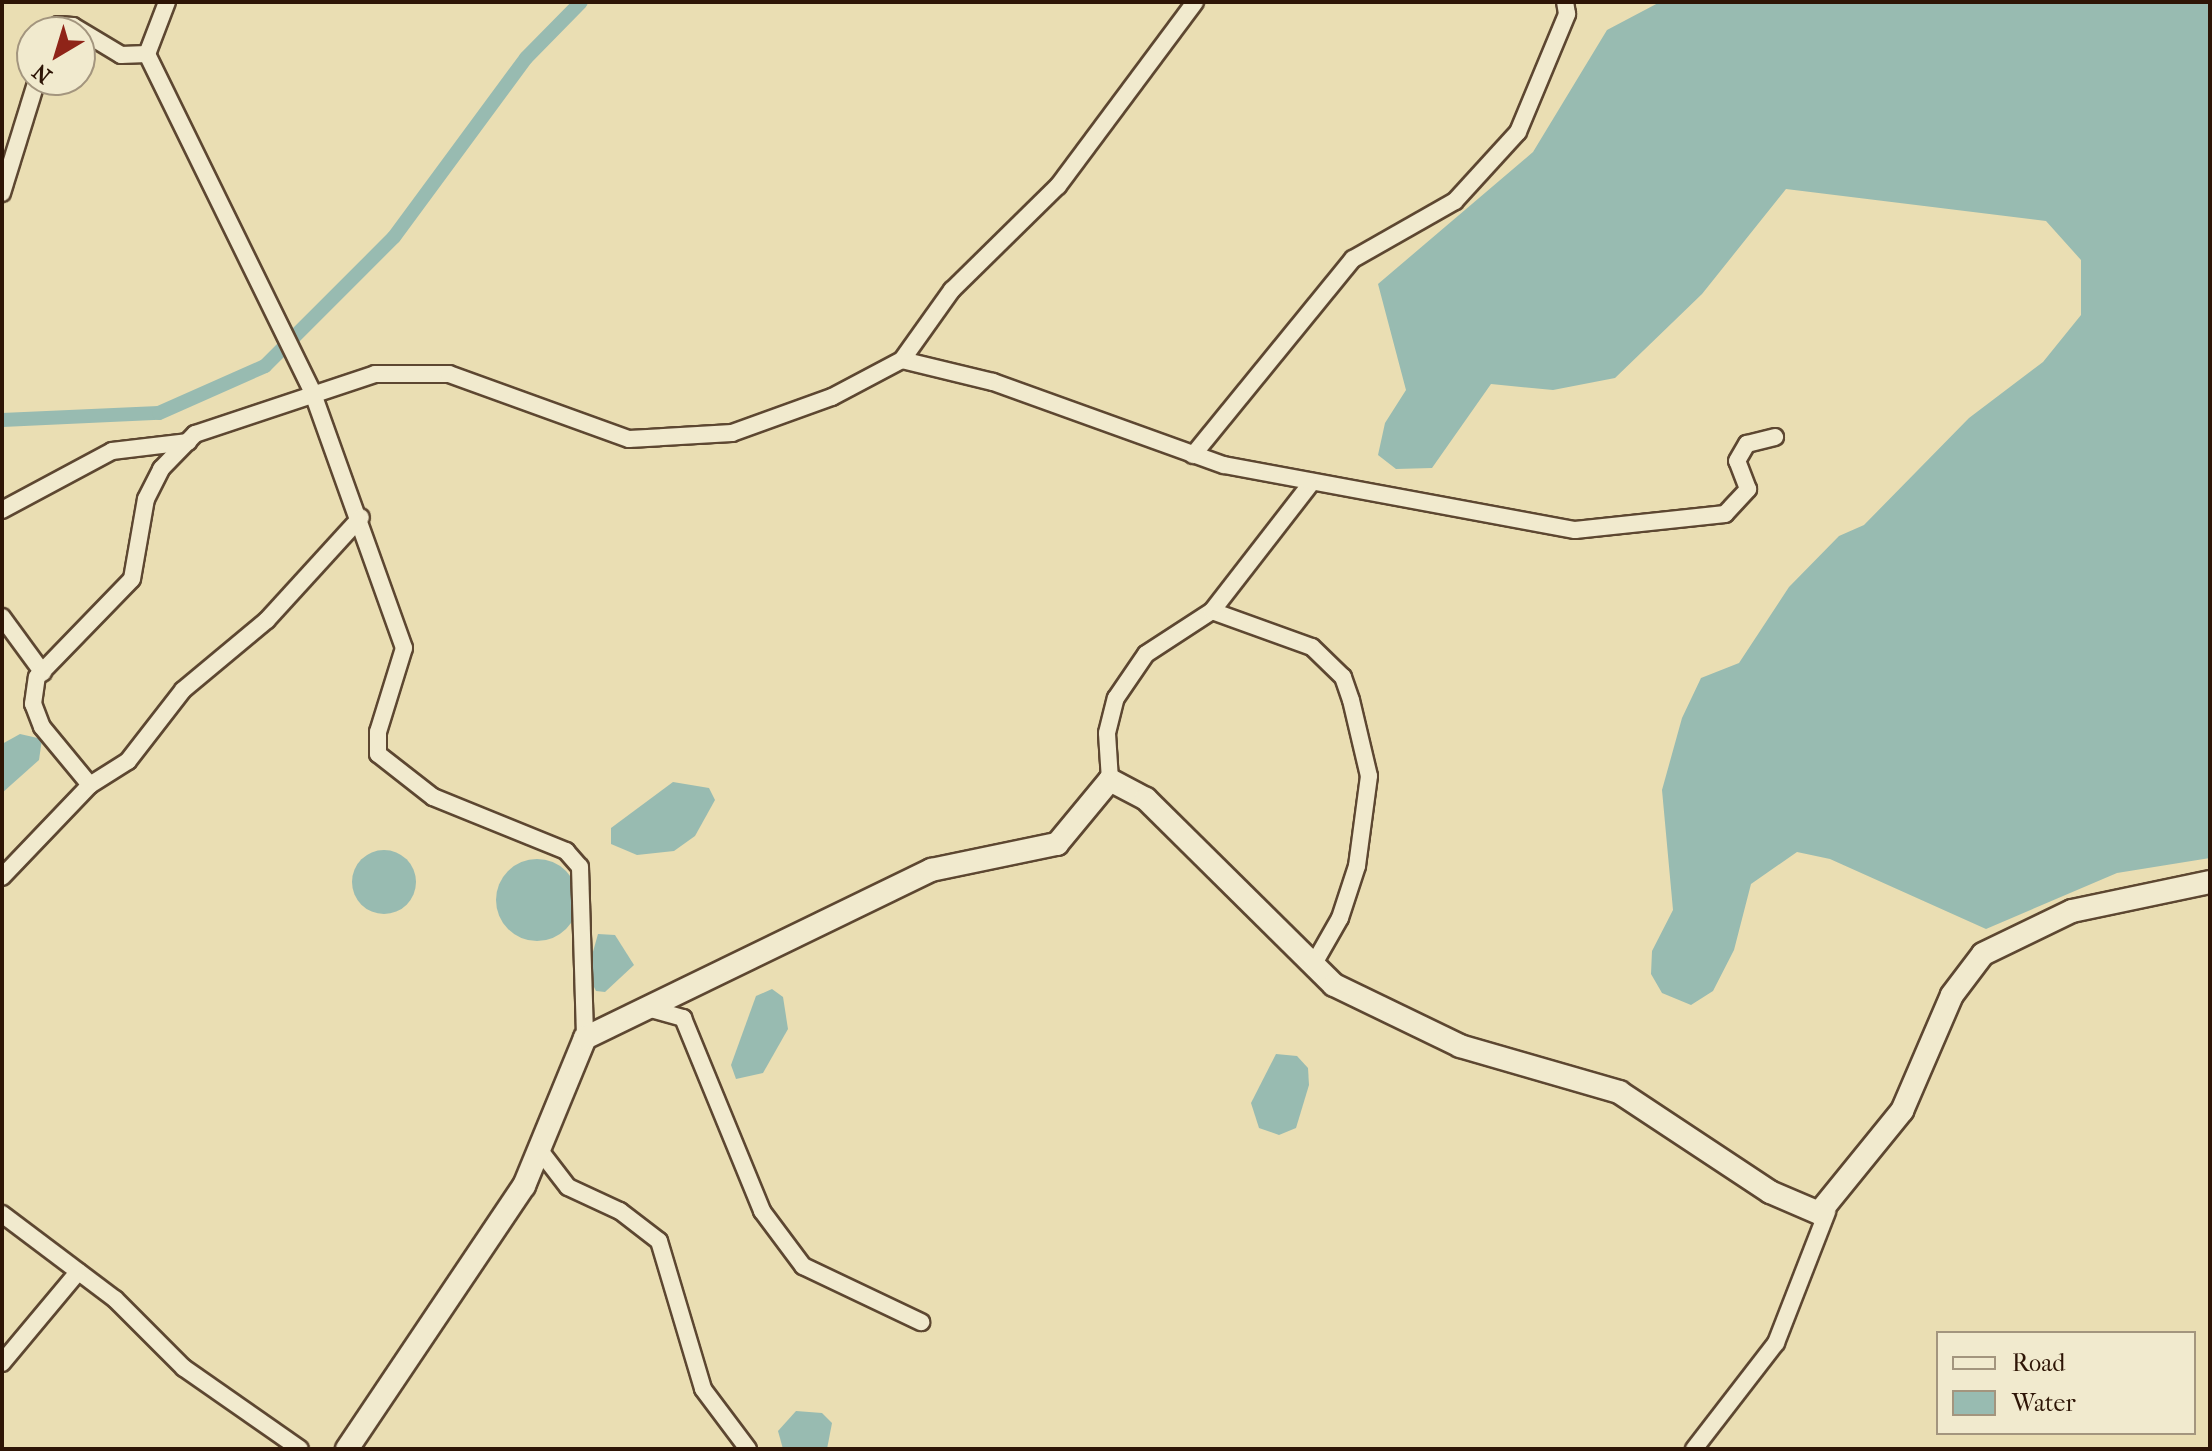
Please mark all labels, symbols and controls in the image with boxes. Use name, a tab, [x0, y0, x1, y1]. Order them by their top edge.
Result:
north arrow	[16, 16, 96, 96]
text: N	[28, 58, 57, 89]
legend	[1936, 1331, 2196, 1435]
text: Road	[2012, 1349, 2065, 1377]
text: Water	[2012, 1389, 2076, 1417]

